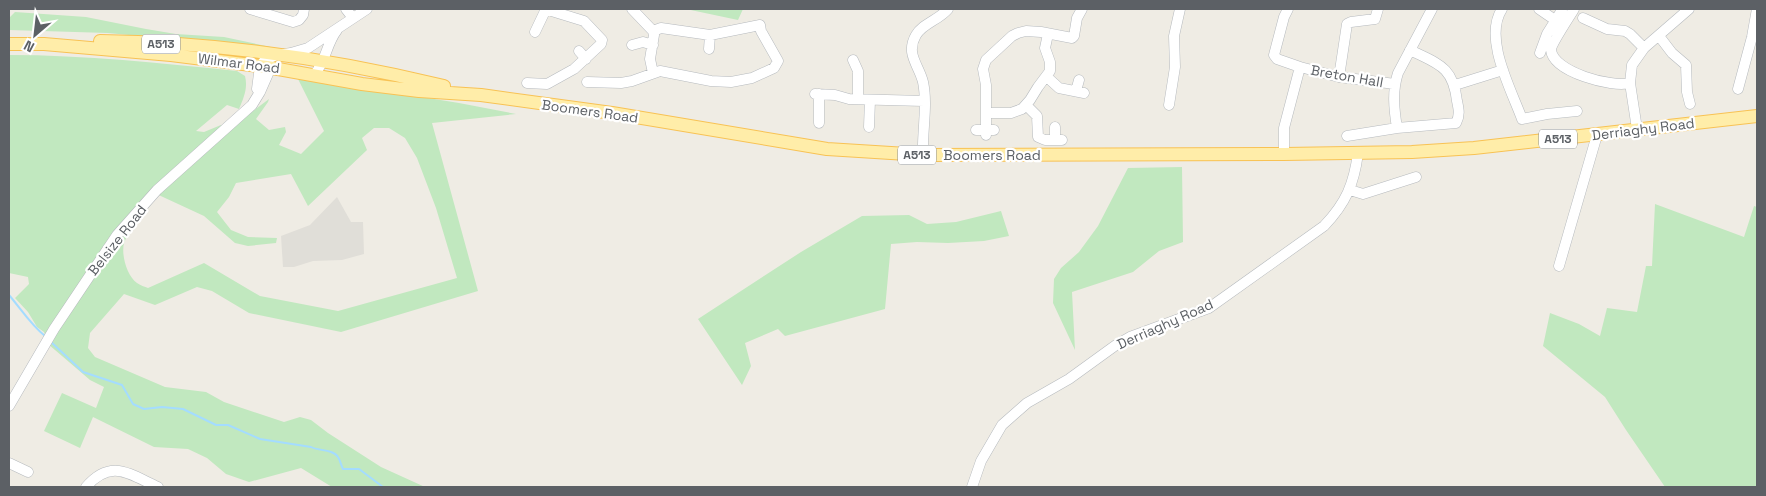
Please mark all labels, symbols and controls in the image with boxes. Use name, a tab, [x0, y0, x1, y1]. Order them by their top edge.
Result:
north arrow	[10, 10, 60, 60]
road number: A513	[142, 34, 180, 54]
text: N	[21, 36, 37, 57]
street label: Wilmar Road	[197, 49, 281, 77]
street label: Breton Hall	[1309, 61, 1385, 91]
street label: Boomers Road	[541, 95, 639, 127]
street label: Derriaghy Road	[1591, 114, 1695, 144]
road number: A513	[1539, 130, 1577, 148]
road number: A513	[898, 146, 936, 164]
street label: Boomers Road	[943, 146, 1041, 164]
street label: Belsize Road	[84, 201, 150, 279]
street label: Derriaghy Road	[1114, 295, 1216, 353]

